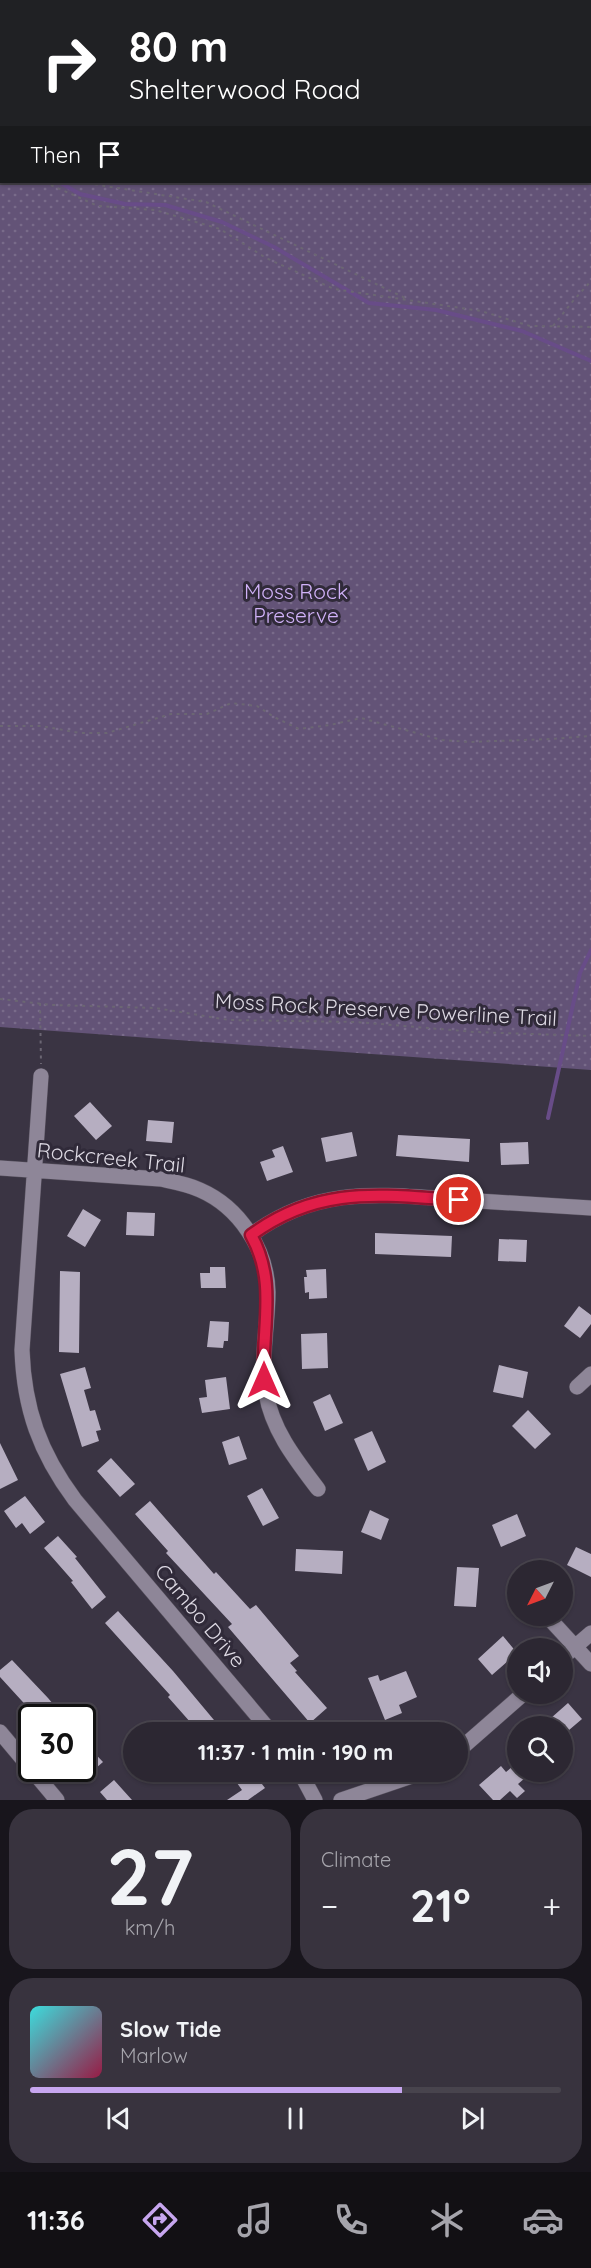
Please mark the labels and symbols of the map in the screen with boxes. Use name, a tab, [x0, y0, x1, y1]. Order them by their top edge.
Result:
park label: Moss Rock Preserve	[244, 578, 348, 628]
street label: Moss Rock Preserve Powerline Trail	[214, 987, 558, 1031]
street label: Rockcreek Trail	[36, 1136, 186, 1178]
pin	[433, 1174, 484, 1225]
position arrow	[232, 1348, 296, 1412]
street label: Cambo Drive	[150, 1558, 252, 1672]
north arrow	[507, 1560, 573, 1626]
speed limit sign: 30	[18, 1704, 96, 1782]

